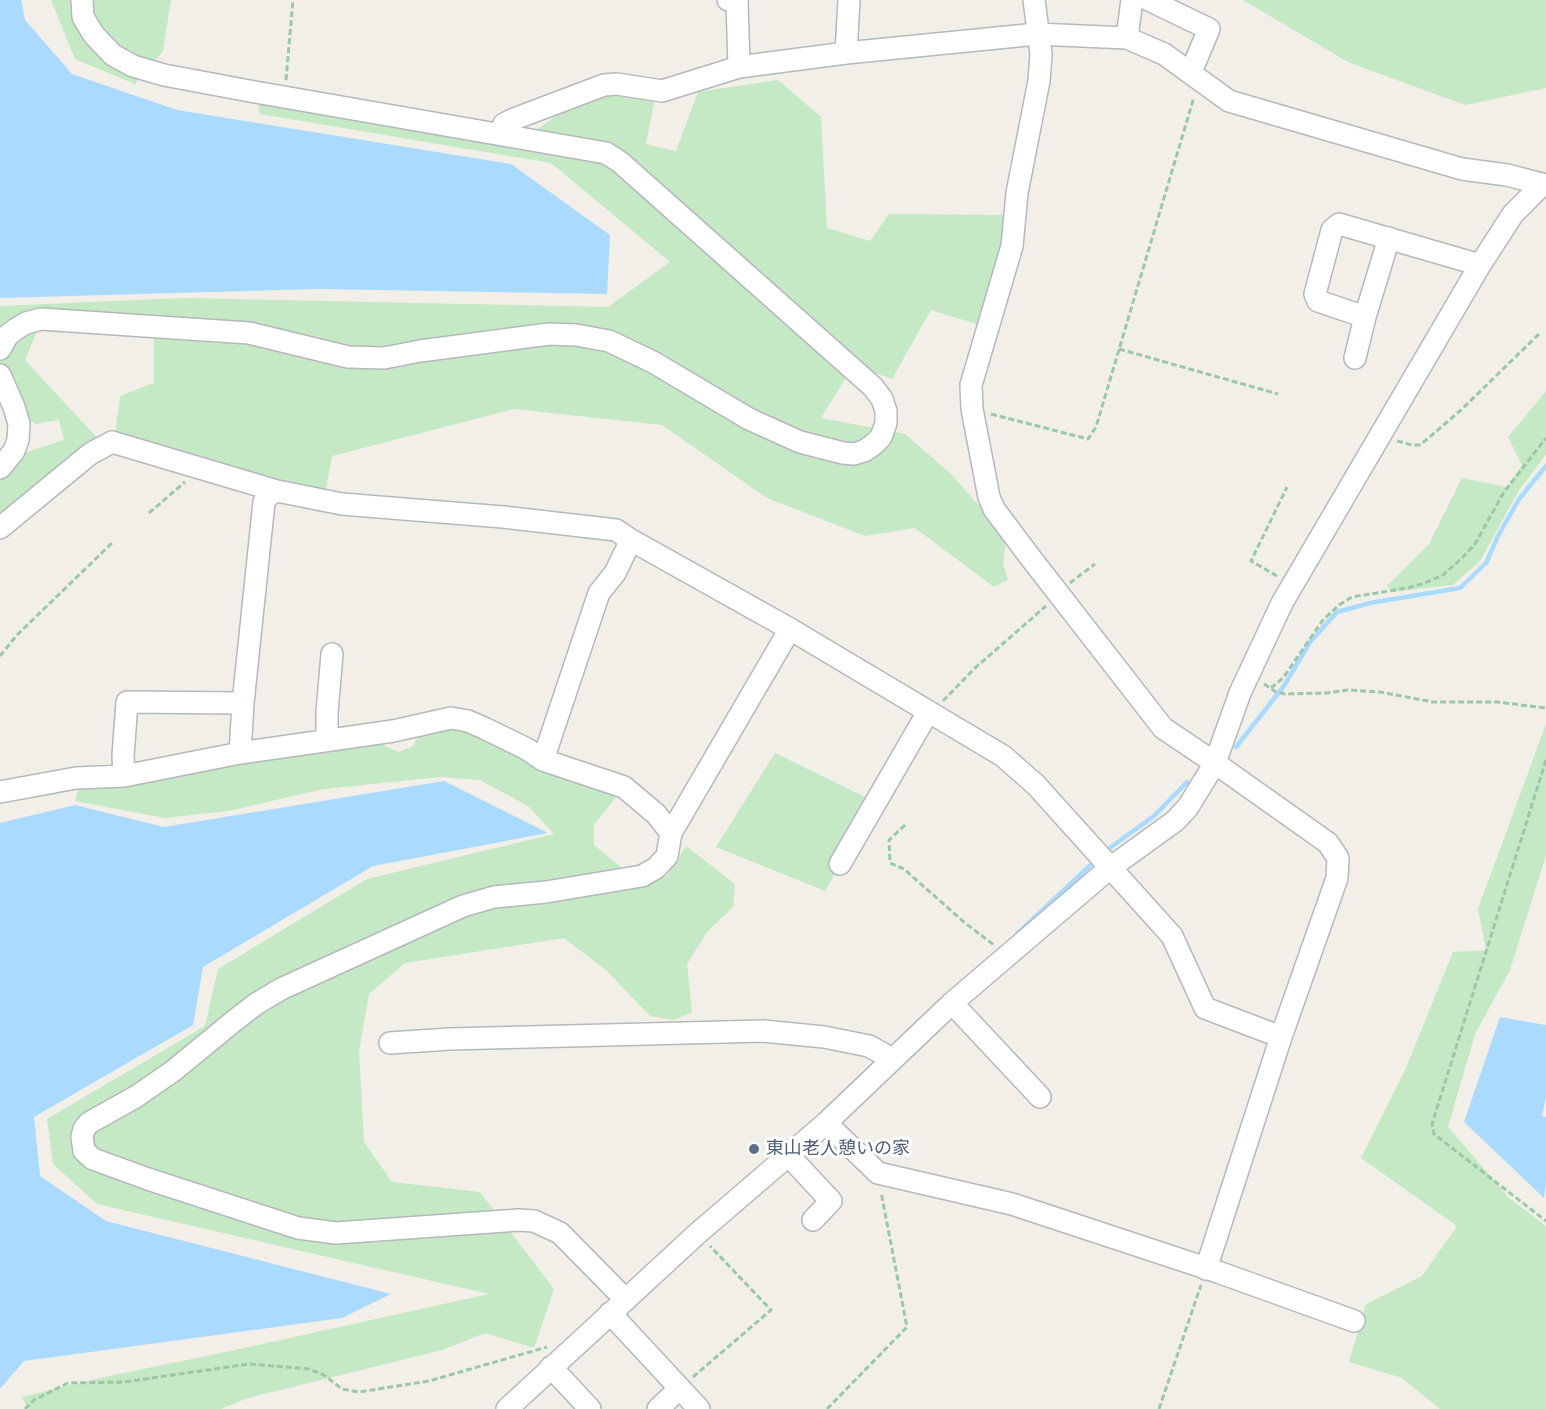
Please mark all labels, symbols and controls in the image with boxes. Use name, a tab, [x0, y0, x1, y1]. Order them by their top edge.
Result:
place label: 東山老人憩いの家	[766, 1138, 910, 1160]
marker: 東山老人憩いの家	[747, 1142, 761, 1156]

